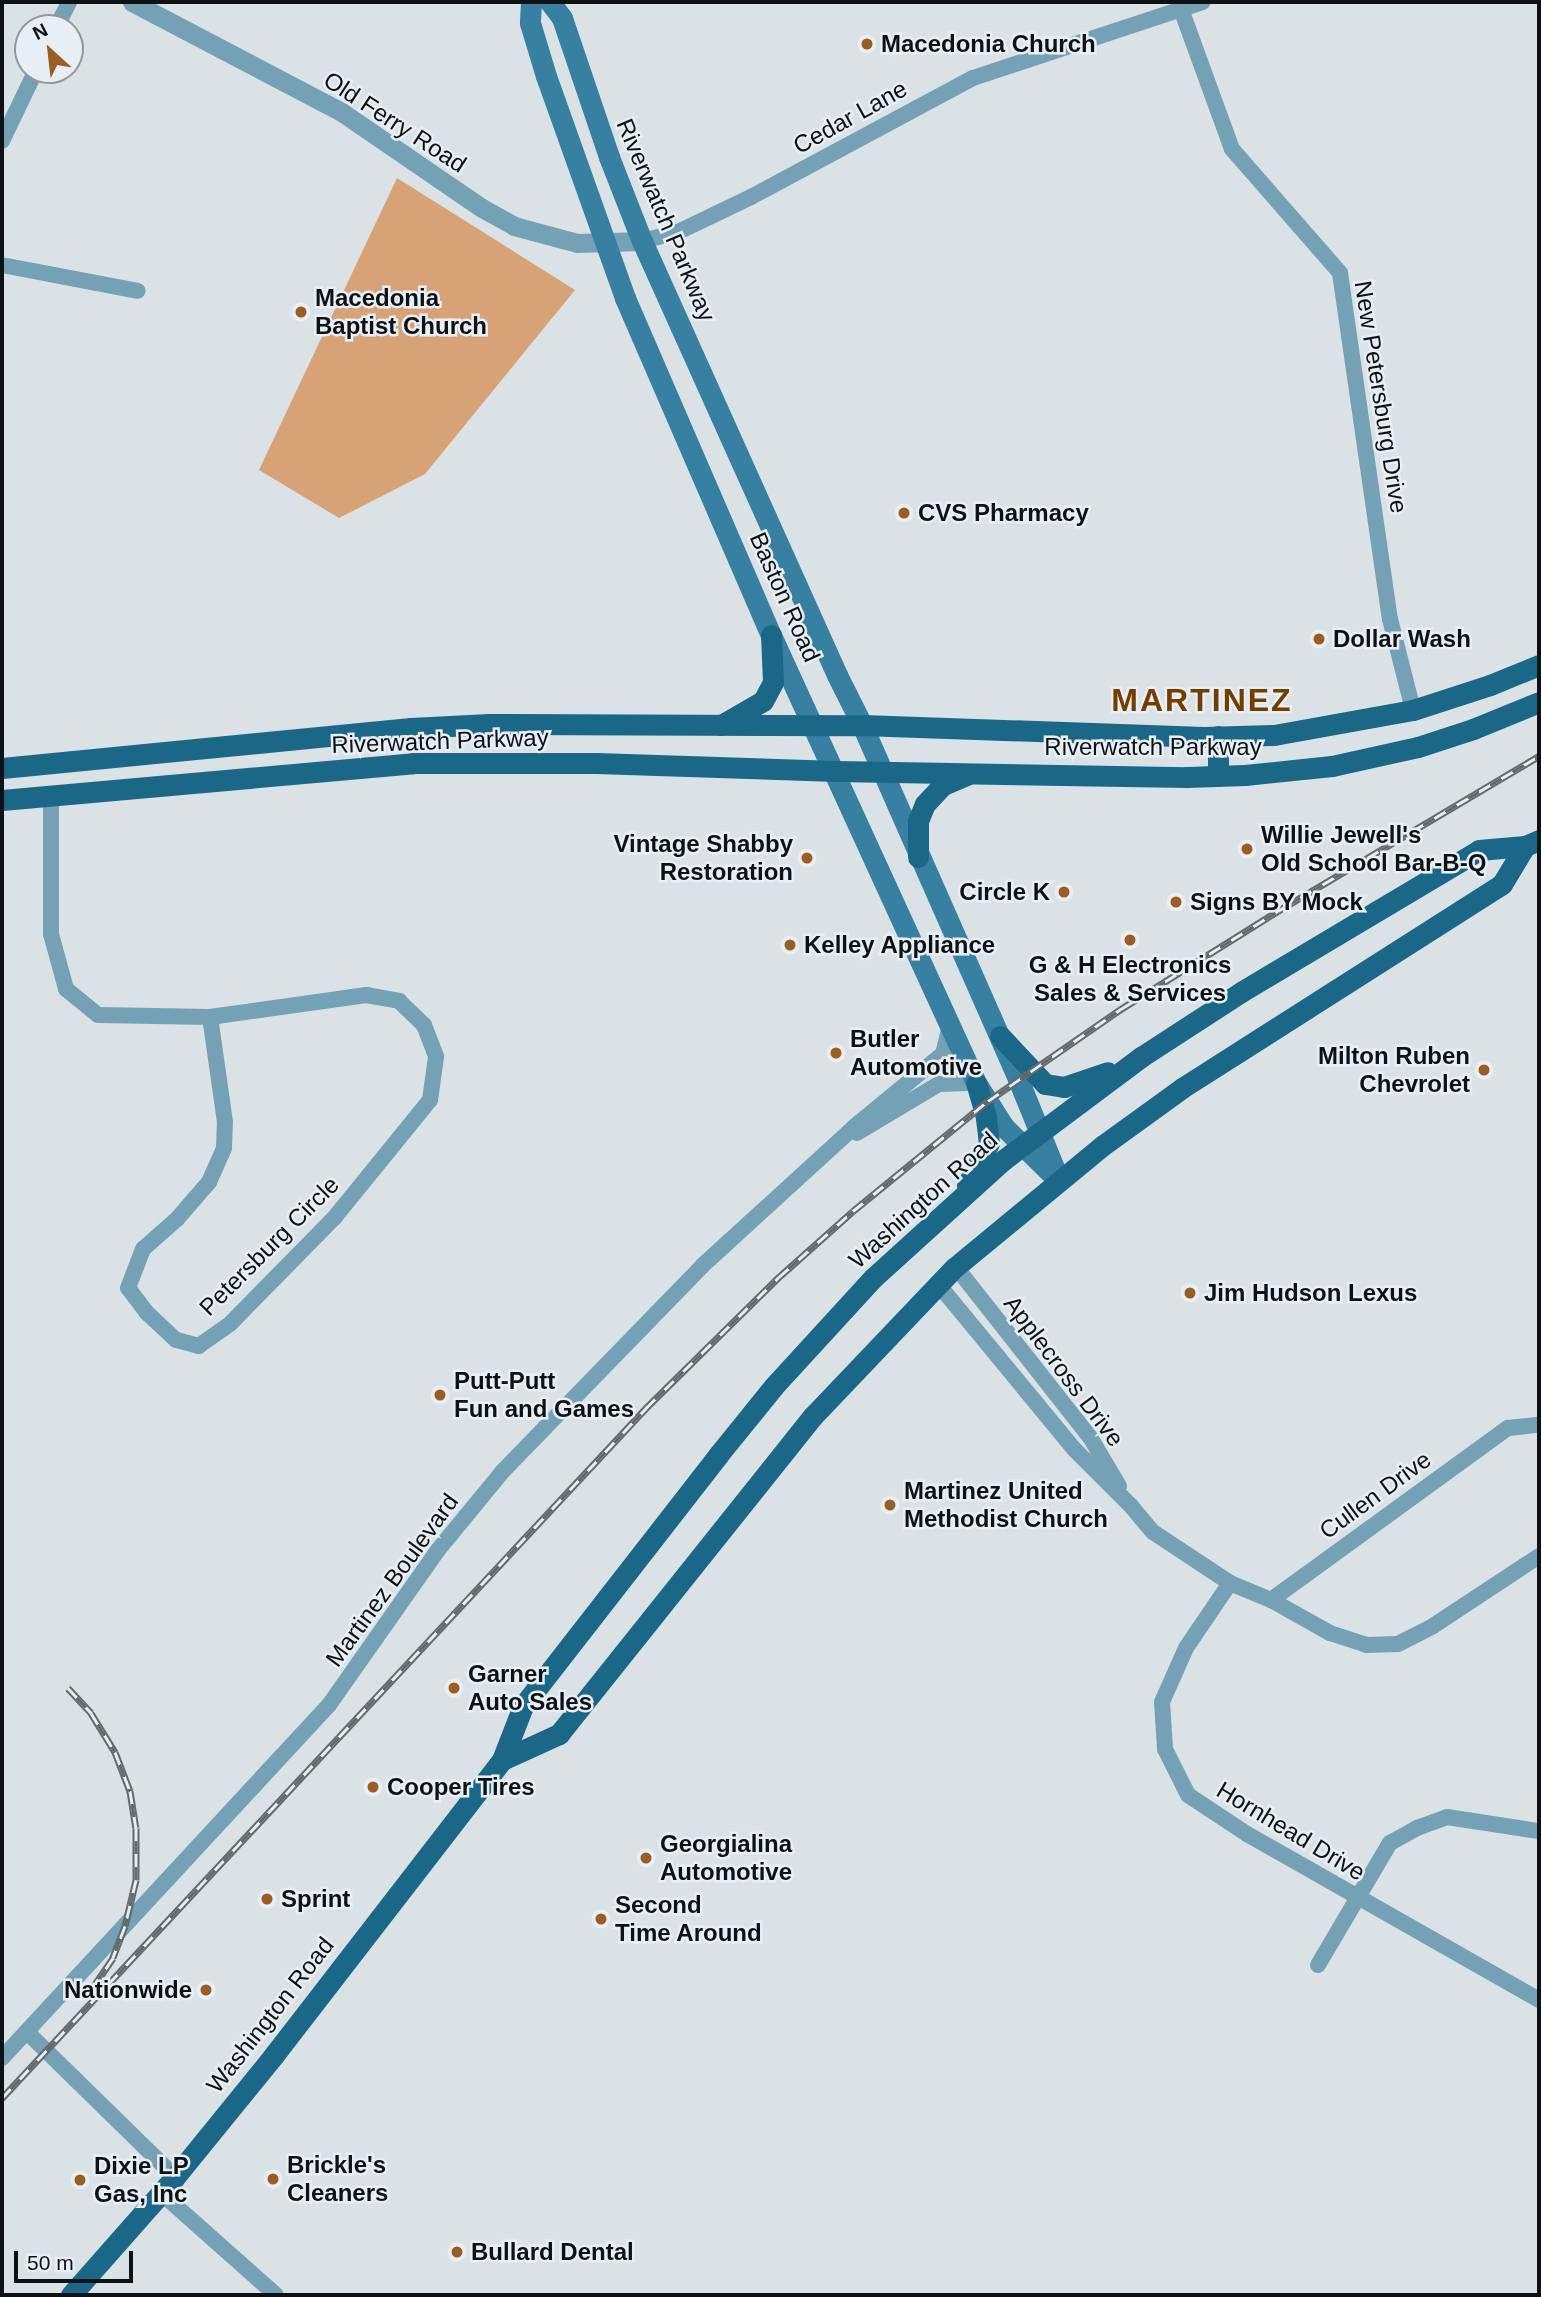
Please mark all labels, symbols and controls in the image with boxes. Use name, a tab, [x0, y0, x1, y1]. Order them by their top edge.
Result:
north arrow	[14, 14, 84, 84]
text: N	[29, 19, 51, 44]
place label: Macedonia Church	[881, 30, 1096, 58]
marker: Macedonia Church	[859, 36, 875, 52]
street label: Old Ferry Road	[318, 65, 472, 179]
street label: Cedar Lane	[788, 74, 912, 160]
street label: Riverwatch Parkway	[610, 114, 722, 326]
street label: New Petersburg Drive	[1348, 279, 1414, 515]
place label: Macedonia Baptist Church	[315, 284, 487, 340]
marker: Macedonia Baptist Church	[293, 304, 309, 320]
place label: CVS Pharmacy	[918, 499, 1089, 527]
marker: CVS Pharmacy	[896, 505, 912, 521]
street label: Baston Road	[744, 528, 826, 666]
place label: Dollar Wash	[1333, 625, 1471, 653]
marker: Dollar Wash	[1311, 631, 1327, 647]
district label: MARTINEZ	[1112, 681, 1292, 719]
street label: Riverwatch Parkway	[331, 723, 549, 759]
street label: Riverwatch Parkway	[1044, 733, 1262, 761]
place label: Willie Jewell's Old School Bar-B-Q	[1261, 821, 1486, 877]
place label: Vintage Shabby Restoration	[613, 830, 793, 886]
marker: Willie Jewell's Old School Bar-B-Q	[1239, 841, 1255, 857]
marker: Vintage Shabby Restoration	[799, 850, 815, 866]
place label: Circle K	[959, 878, 1050, 906]
marker: Circle K	[1056, 884, 1072, 900]
place label: Signs BY Mock	[1190, 888, 1363, 916]
marker: Signs BY Mock	[1168, 894, 1184, 910]
place label: Kelley Appliance	[804, 931, 996, 959]
marker: G & H Electronics Sales & Services	[1122, 932, 1138, 948]
marker: Kelley Appliance	[782, 937, 798, 953]
place label: G & H Electronics Sales & Services	[1029, 951, 1231, 1007]
place label: Butler Automotive	[850, 1025, 982, 1081]
place label: Milton Ruben Chevrolet	[1318, 1042, 1470, 1098]
marker: Butler Automotive	[828, 1045, 844, 1061]
marker: Milton Ruben Chevrolet	[1476, 1062, 1492, 1078]
street label: Washington Road	[843, 1126, 1003, 1274]
street label: Petersburg Circle	[193, 1170, 345, 1322]
place label: Jim Hudson Lexus	[1204, 1279, 1417, 1307]
marker: Jim Hudson Lexus	[1182, 1285, 1198, 1301]
street label: Applecross Drive	[998, 1290, 1130, 1452]
place label: Putt-Putt Fun and Games	[454, 1367, 634, 1423]
marker: Putt-Putt Fun and Games	[432, 1387, 448, 1403]
street label: Cullen Drive	[1314, 1445, 1436, 1545]
place label: Martinez United Methodist Church	[904, 1477, 1108, 1533]
street label: Martinez Boulevard	[320, 1488, 464, 1672]
marker: Martinez United Methodist Church	[882, 1497, 898, 1513]
place label: Garner Auto Sales	[468, 1660, 592, 1716]
marker: Garner Auto Sales	[446, 1680, 462, 1696]
place label: Cooper Tires	[387, 1773, 535, 1801]
street label: Hornhead Drive	[1212, 1775, 1370, 1887]
marker: Cooper Tires	[365, 1779, 381, 1795]
place label: Georgialina Automotive	[660, 1830, 792, 1886]
marker: Georgialina Automotive	[638, 1850, 654, 1866]
place label: Sprint	[281, 1885, 350, 1913]
marker: Sprint	[259, 1891, 275, 1907]
place label: Second Time Around	[615, 1891, 763, 1947]
marker: Second Time Around	[593, 1911, 609, 1927]
street label: Washington Road	[200, 1931, 340, 2099]
place label: Nationwide	[64, 1976, 192, 2004]
marker: Nationwide	[198, 1982, 214, 1998]
place label: Brickle's Cleaners	[287, 2151, 388, 2207]
place label: Dixie LP Gas, Inc	[94, 2152, 189, 2208]
marker: Brickle's Cleaners	[265, 2171, 281, 2187]
marker: Dixie LP Gas, Inc	[72, 2172, 88, 2188]
scale bar	[18, 2238, 136, 2282]
place label: Bullard Dental	[471, 2238, 634, 2266]
marker: Bullard Dental	[449, 2244, 465, 2260]
text: 50 m	[27, 2251, 74, 2274]

